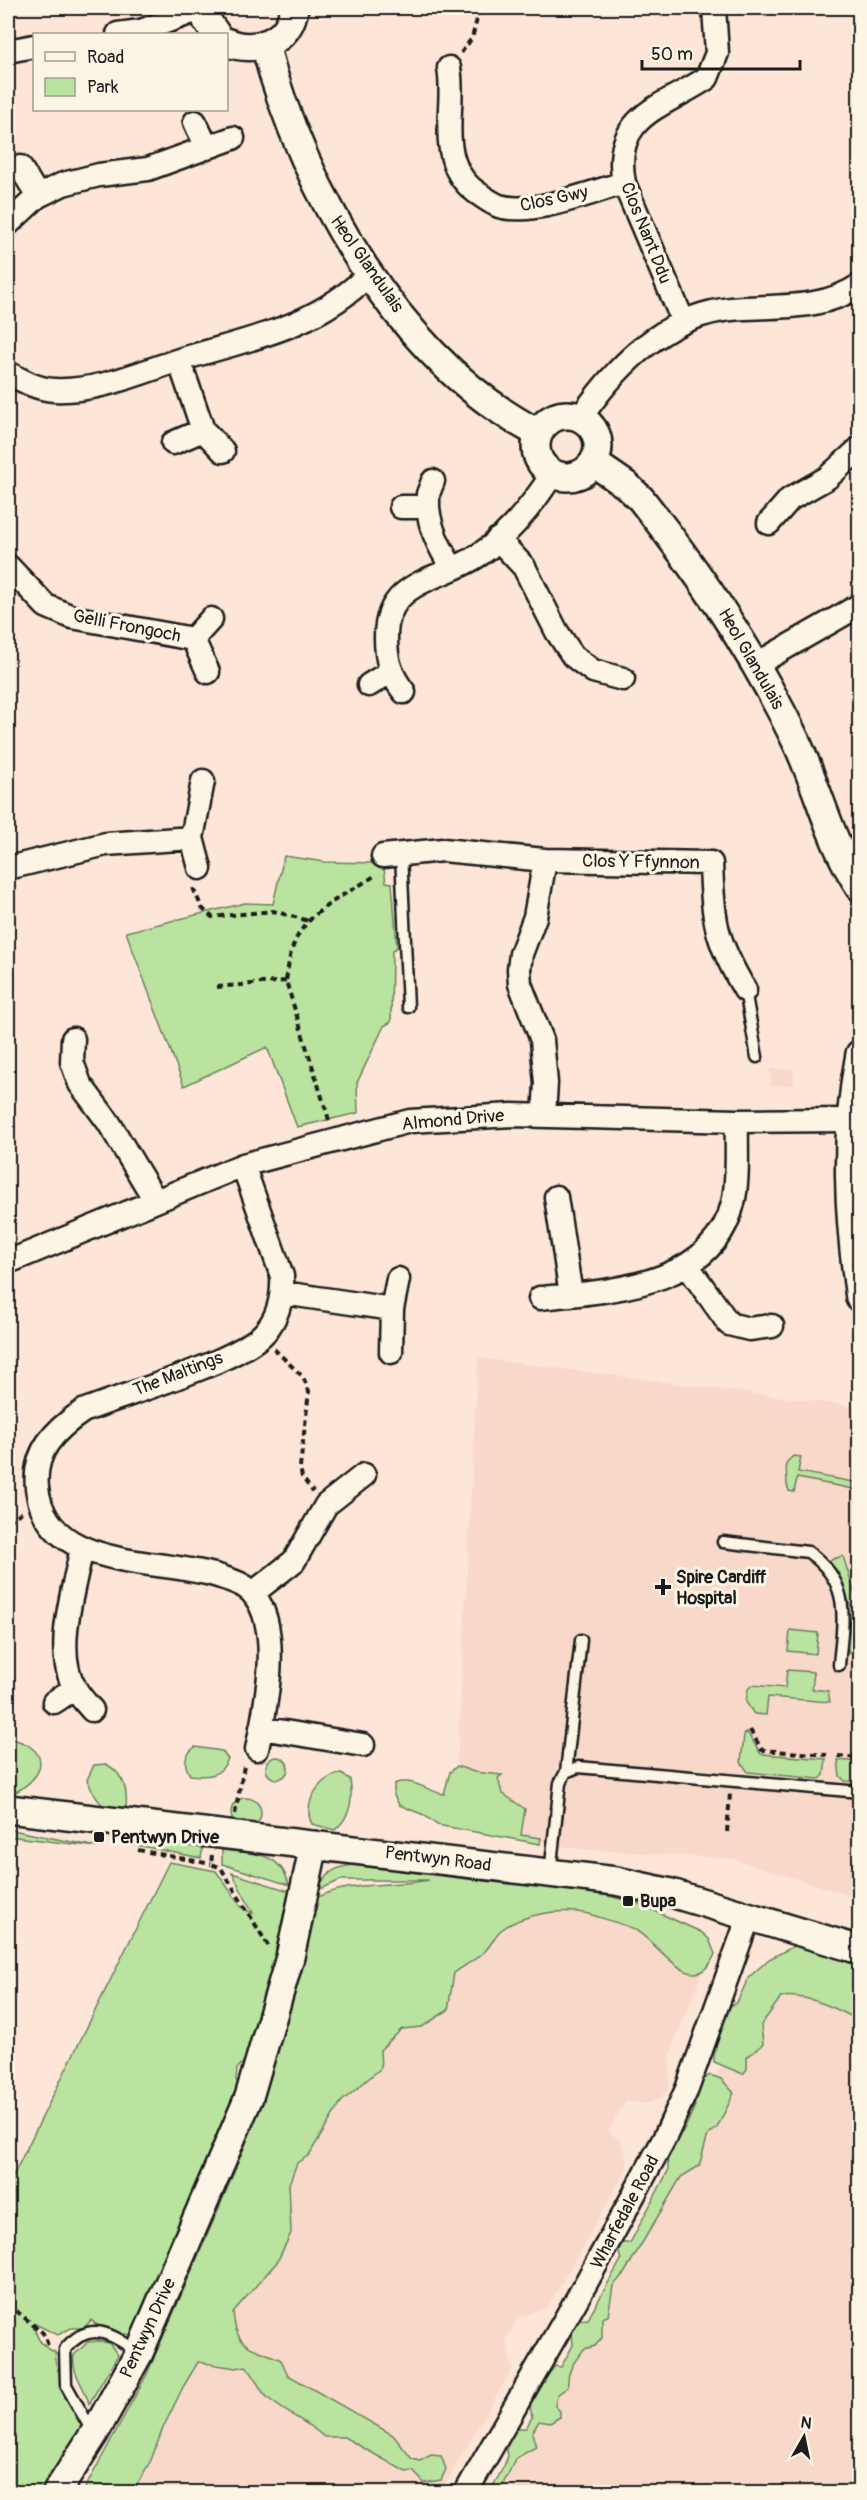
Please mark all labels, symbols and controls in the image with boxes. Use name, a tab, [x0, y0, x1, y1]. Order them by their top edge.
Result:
legend	[33, 33, 228, 111]
scale bar	[642, 33, 800, 71]
text: 50 m	[651, 43, 693, 66]
text: Road	[87, 46, 124, 69]
text: Park	[87, 76, 119, 99]
street label: Clos Nant Ddu	[615, 179, 677, 287]
street label: Clos Gwy	[518, 181, 590, 217]
street label: Heol Glandulais	[325, 211, 409, 317]
street label: Gelli Frongoch	[71, 604, 183, 648]
street label: Heol Glandulais	[713, 604, 789, 714]
street label: Clos Y Ffynnon	[582, 849, 700, 875]
street label: Almond Drive	[401, 1104, 505, 1136]
street label: The Maltings	[130, 1346, 226, 1402]
place label: Spire Cardiff Hospital	[676, 1566, 767, 1610]
marker: Spire Cardiff Hospital	[654, 1578, 672, 1596]
place label: Pentwyn Drive	[111, 1826, 220, 1849]
marker: Pentwyn Drive	[92, 1830, 106, 1844]
street label: Pentwyn Road	[384, 1841, 492, 1877]
place label: Bupa	[640, 1890, 677, 1913]
marker: Bupa	[621, 1894, 635, 1908]
street label: Wharfedale Road	[585, 2151, 665, 2273]
street label: Pentwyn Drive	[115, 2274, 181, 2382]
north arrow	[774, 2407, 834, 2467]
text: N	[799, 2412, 813, 2434]

